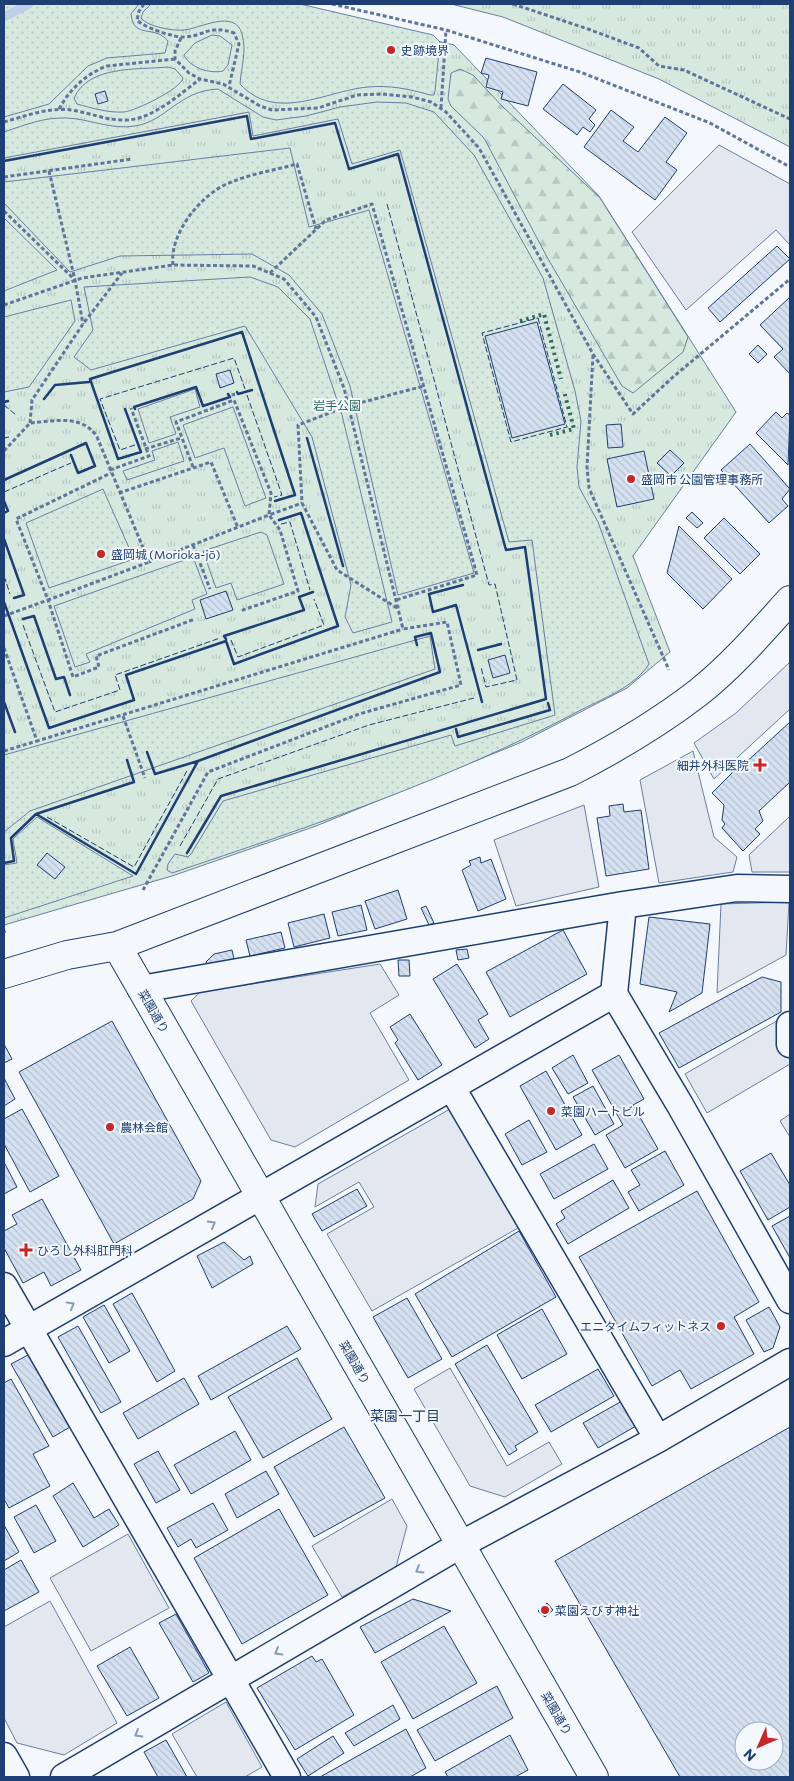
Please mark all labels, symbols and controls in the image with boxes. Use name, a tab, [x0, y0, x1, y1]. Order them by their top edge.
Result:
place label: 史跡境界	[401, 43, 449, 57]
marker: 史跡境界	[385, 44, 397, 56]
park label: 岩手公園	[313, 398, 361, 412]
place label: 盛岡市 公園管理事務所	[641, 472, 763, 486]
marker: 盛岡市 公園管理事務所	[625, 473, 637, 485]
place label: 盛岡城 (Morioka-jō)	[111, 547, 220, 561]
marker: 盛岡城 (Morioka-jō)	[95, 548, 107, 560]
place label: 細井外科医院	[677, 758, 749, 772]
marker: 細井外科医院	[753, 758, 767, 772]
street label: 菜園通り	[136, 987, 172, 1035]
place label: 菜園ハートビル	[561, 1104, 645, 1118]
marker: 菜園ハートビル	[545, 1105, 557, 1117]
place label: 農林会館	[120, 1120, 168, 1134]
marker: 農林会館	[104, 1121, 116, 1133]
one-way arrow	[207, 1221, 216, 1231]
marker: ひろし外科肛門科	[19, 1243, 33, 1257]
place label: ひろし外科肛門科	[37, 1243, 133, 1257]
one-way arrow	[66, 1301, 75, 1311]
place label: エニタイムフィットネス	[580, 1319, 711, 1333]
marker: エニタイムフィットネス	[715, 1320, 727, 1332]
street label: 菜園通り	[337, 1338, 373, 1386]
district label: 菜園一丁目	[370, 1407, 440, 1424]
one-way arrow	[415, 1564, 424, 1574]
place label: 菜園えびす神社	[555, 1603, 639, 1617]
marker: 菜園えびす神社	[539, 1604, 551, 1616]
one-way arrow	[274, 1646, 283, 1656]
street label: 菜園通り	[539, 1689, 575, 1737]
north arrow	[734, 1721, 784, 1771]
one-way arrow	[134, 1728, 143, 1738]
text: N	[740, 1746, 759, 1765]

